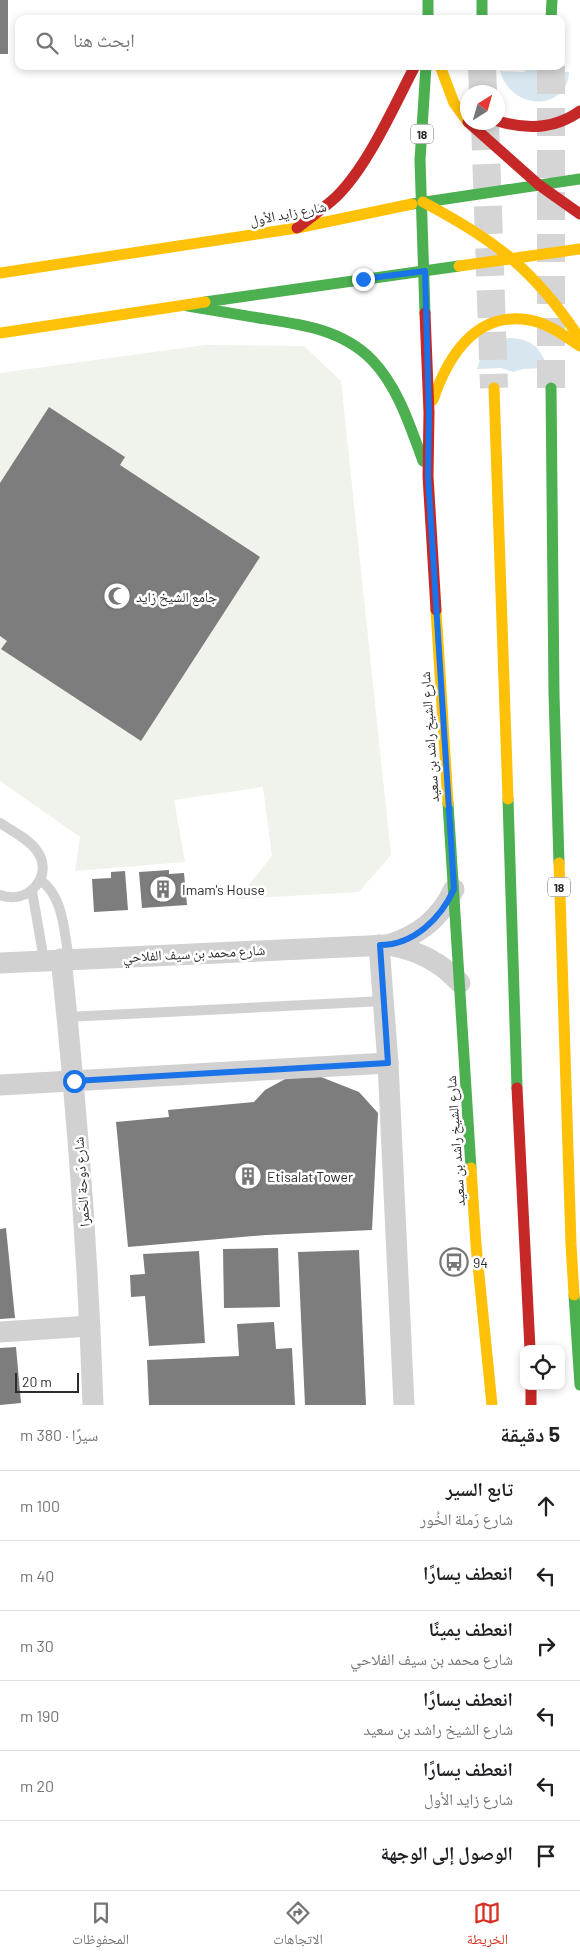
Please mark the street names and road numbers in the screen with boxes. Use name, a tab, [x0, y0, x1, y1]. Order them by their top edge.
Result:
road number: 18	[411, 125, 433, 144]
street label: شارع زايد الأول	[248, 197, 328, 231]
street label: شارع الشيخ راشد بن سعيد	[416, 671, 444, 803]
road number: 18	[548, 878, 570, 896]
street label: شارع محمد بن سيف الفلاحي	[122, 941, 266, 969]
street label: شارع الشيخ راشد بن سعيد	[442, 1075, 470, 1207]
street label: شارع دَوحة الحَمرا	[69, 1136, 95, 1228]

